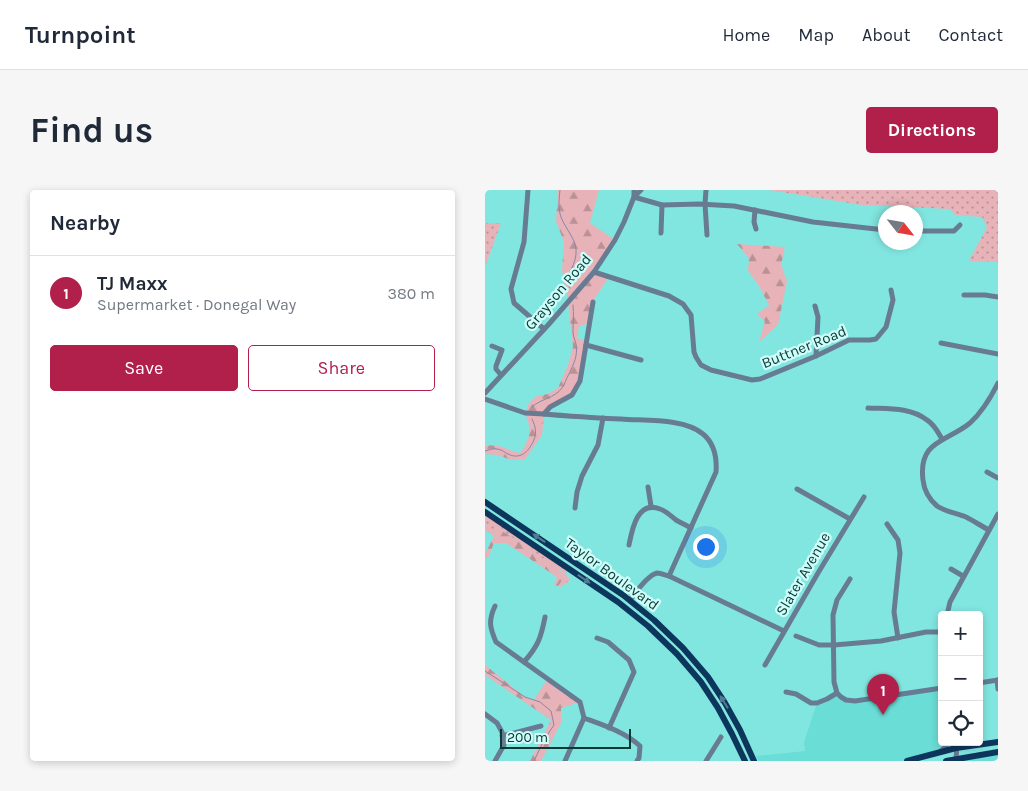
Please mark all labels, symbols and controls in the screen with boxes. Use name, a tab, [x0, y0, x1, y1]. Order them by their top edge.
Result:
text: Turnpoint	[25, 21, 136, 49]
text: Home	[722, 24, 770, 46]
text: Map	[798, 24, 834, 46]
text: About	[862, 24, 911, 46]
text: Contact	[939, 24, 1003, 46]
button: Directions	[866, 107, 998, 153]
text: Find us	[30, 110, 153, 151]
north arrow	[878, 205, 923, 250]
text: Nearby	[50, 211, 120, 235]
street label: Grayson Road	[521, 250, 595, 334]
text: TJ Maxx	[97, 273, 168, 295]
text: 1	[63, 284, 69, 303]
text: 380 m	[387, 284, 435, 303]
text: Supermarket · Donegal Way	[97, 295, 296, 314]
street label: Buttner Road	[759, 322, 849, 372]
button: Save	[50, 345, 238, 391]
button: Share	[248, 345, 435, 391]
street label: Slater Avenue	[772, 529, 834, 619]
one-way arrow	[532, 533, 546, 543]
street label: Taylor Boulevard	[562, 534, 662, 614]
your location	[693, 534, 719, 560]
one-way arrow	[577, 574, 590, 584]
map controls	[938, 611, 983, 746]
button: +	[938, 611, 983, 656]
button: −	[938, 656, 983, 701]
pin: 1	[867, 674, 899, 715]
one-way arrow	[720, 696, 729, 709]
button: locate	[938, 701, 983, 746]
scale bar	[500, 726, 631, 749]
text: 200 m	[507, 729, 548, 746]

